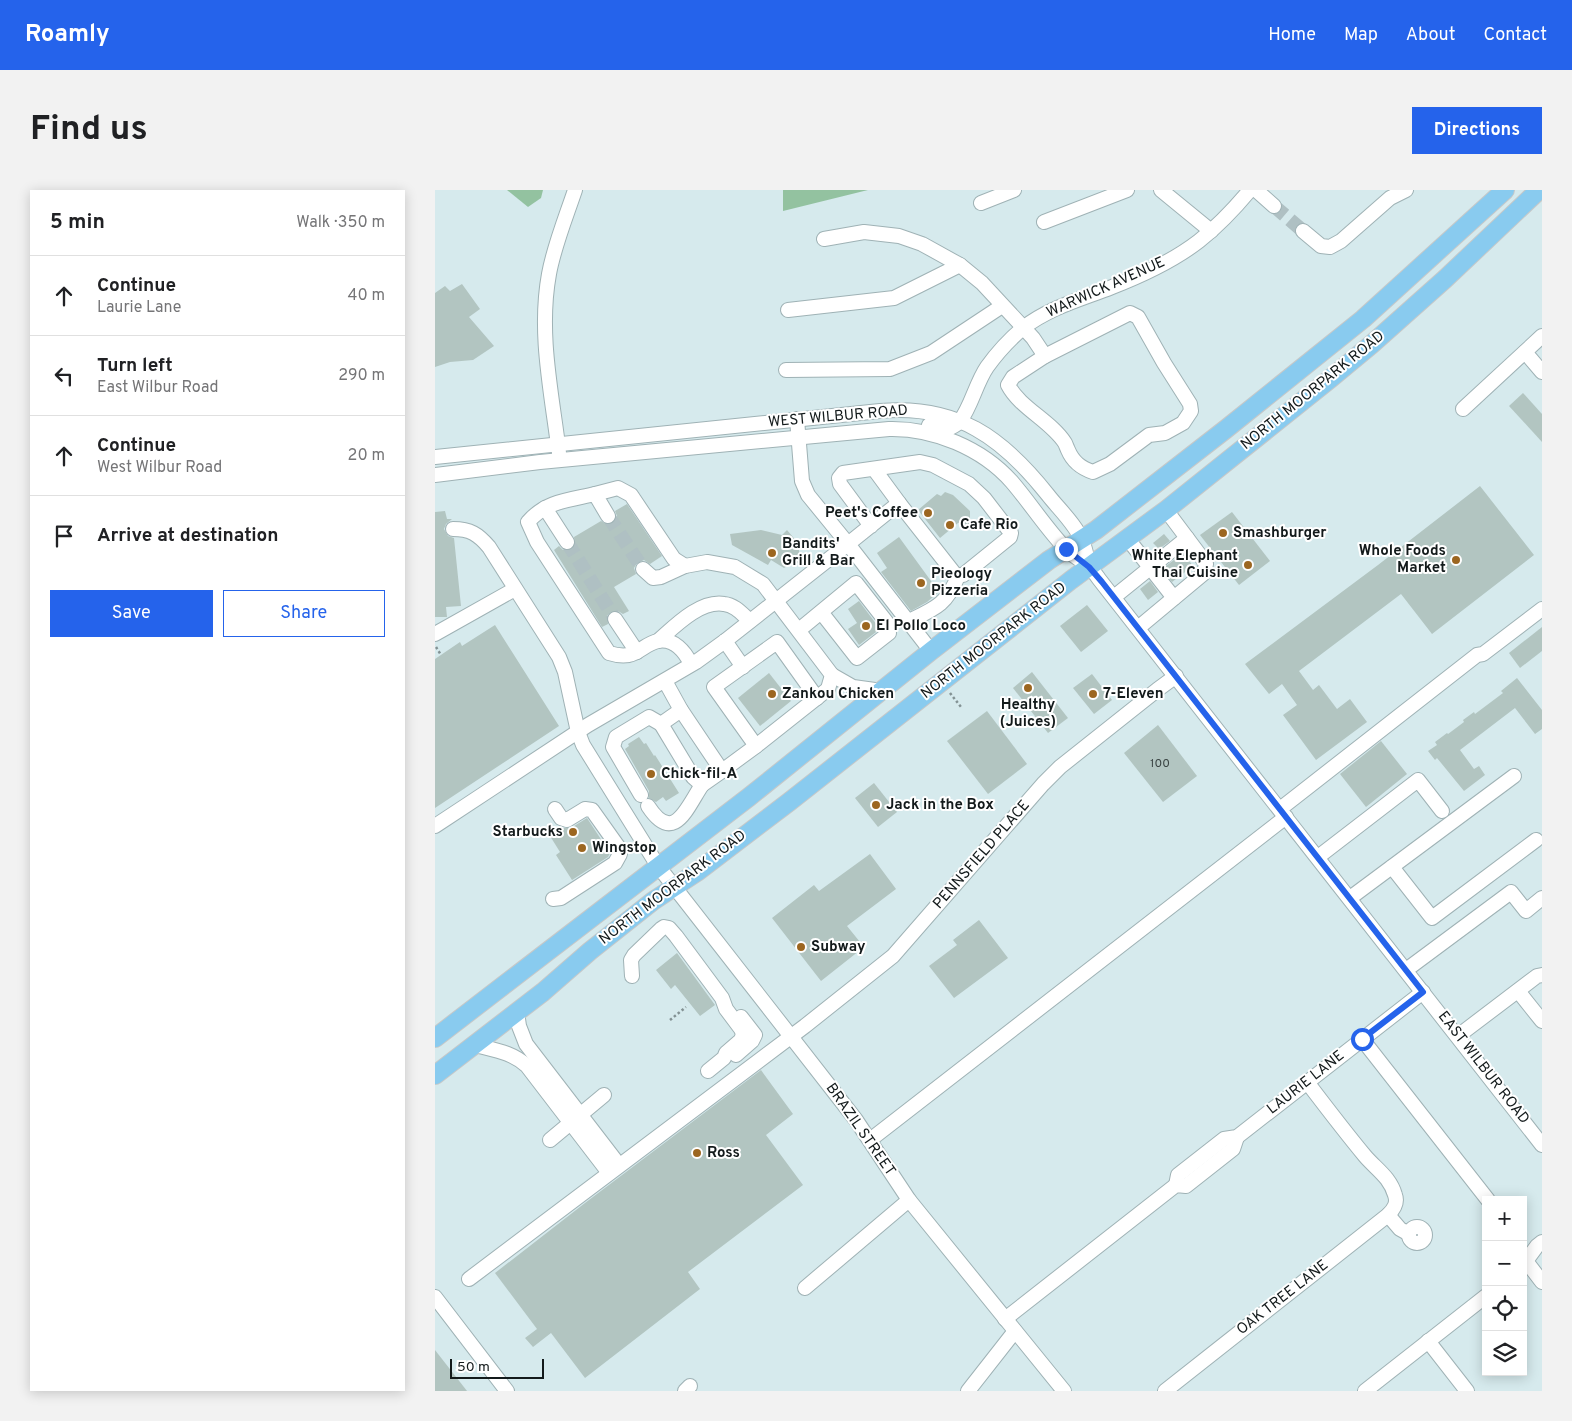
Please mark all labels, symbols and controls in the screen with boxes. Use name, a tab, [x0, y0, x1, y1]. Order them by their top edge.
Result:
text: Roamly	[25, 20, 110, 50]
text: Home	[1268, 24, 1316, 47]
text: Map	[1344, 24, 1378, 47]
text: About	[1406, 24, 1455, 47]
text: Contact	[1483, 24, 1547, 47]
button: Directions	[1412, 107, 1542, 154]
text: Find us	[30, 108, 148, 152]
text: 5 min	[50, 209, 105, 236]
text: Walk · 350 m	[296, 213, 385, 233]
street label: WARWICK AVENUE	[1044, 253, 1168, 323]
text: Continue	[97, 274, 176, 298]
icon: ahead	[50, 282, 78, 310]
text: 40 m	[347, 286, 385, 306]
text: Laurie Lane	[97, 298, 181, 318]
street label: NORTH MOORPARK ROAD	[1237, 327, 1389, 455]
text: Turn left	[97, 354, 173, 378]
icon: left	[50, 362, 78, 390]
text: 290 m	[338, 366, 385, 386]
text: East Wilbur Road	[97, 378, 219, 398]
street label: WEST WILBUR ROAD	[767, 401, 909, 433]
text: Continue	[97, 434, 176, 458]
icon: ahead	[50, 442, 78, 470]
text: 20 m	[348, 446, 385, 466]
text: West Wilbur Road	[97, 458, 222, 478]
place label: Peet's Coffee	[825, 504, 918, 523]
marker: Peet's Coffee	[922, 507, 934, 519]
place label: Cafe Rio	[960, 516, 1018, 535]
marker: Cafe Rio	[944, 519, 956, 531]
icon: arrive	[50, 522, 78, 550]
text: Arrive at destination	[97, 524, 278, 548]
place label: Smashburger	[1233, 524, 1327, 543]
marker: Smashburger	[1217, 527, 1229, 539]
place label: Bandits' Grill & Bar	[782, 535, 855, 571]
route end	[1055, 538, 1078, 561]
place label: Whole Foods Market	[1359, 542, 1446, 578]
marker: Bandits' Grill & Bar	[766, 547, 778, 559]
place label: White Elephant Thai Cuisine	[1132, 547, 1238, 583]
marker: Whole Foods Market	[1450, 554, 1462, 566]
marker: White Elephant Thai Cuisine	[1242, 559, 1254, 571]
place label: Pieology Pizzeria	[931, 565, 993, 601]
marker: Pieology Pizzeria	[915, 577, 927, 589]
street label: NORTH MOORPARK ROAD	[918, 578, 1070, 704]
button: Save	[50, 590, 213, 637]
button: Share	[223, 590, 385, 637]
place label: El Pollo Loco	[876, 617, 966, 636]
marker: El Pollo Loco	[860, 620, 872, 632]
marker: Healthy (Juices)	[1022, 682, 1034, 694]
place label: Zankou Chicken	[782, 685, 894, 704]
place label: 7-Eleven	[1103, 685, 1164, 704]
marker: Zankou Chicken	[766, 688, 778, 700]
marker: 7-Eleven	[1087, 688, 1099, 700]
place label: Healthy (Juices)	[1000, 696, 1056, 732]
house number: 100	[1150, 756, 1170, 772]
place label: Chick-fil-A	[661, 765, 737, 784]
marker: Chick-fil-A	[645, 768, 657, 780]
place label: Jack in the Box	[886, 796, 994, 815]
street label: PENNSFIELD PLACE	[929, 797, 1035, 913]
marker: Jack in the Box	[870, 799, 882, 811]
place label: Starbucks	[493, 823, 563, 842]
marker: Starbucks	[567, 826, 579, 838]
street label: NORTH MOORPARK ROAD	[596, 826, 750, 950]
place label: Wingstop	[592, 839, 657, 858]
marker: Wingstop	[576, 842, 588, 854]
place label: Subway	[811, 938, 866, 957]
marker: Subway	[795, 941, 807, 953]
street label: EAST WILBUR ROAD	[1433, 1008, 1533, 1128]
route start	[1351, 1028, 1374, 1051]
street label: LAURIE LANE	[1263, 1047, 1349, 1119]
street label: BRAZIL STREET	[821, 1080, 899, 1180]
place label: Ross	[707, 1144, 740, 1163]
marker: Ross	[691, 1147, 703, 1159]
map controls	[1482, 1196, 1527, 1376]
button: +	[1482, 1196, 1527, 1241]
button: −	[1482, 1241, 1527, 1286]
street label: OAK TREE LANE	[1233, 1256, 1333, 1340]
button: locate	[1482, 1286, 1527, 1331]
button: layers	[1482, 1331, 1527, 1376]
scale bar	[450, 1356, 544, 1379]
text: 50 m	[457, 1359, 490, 1376]

